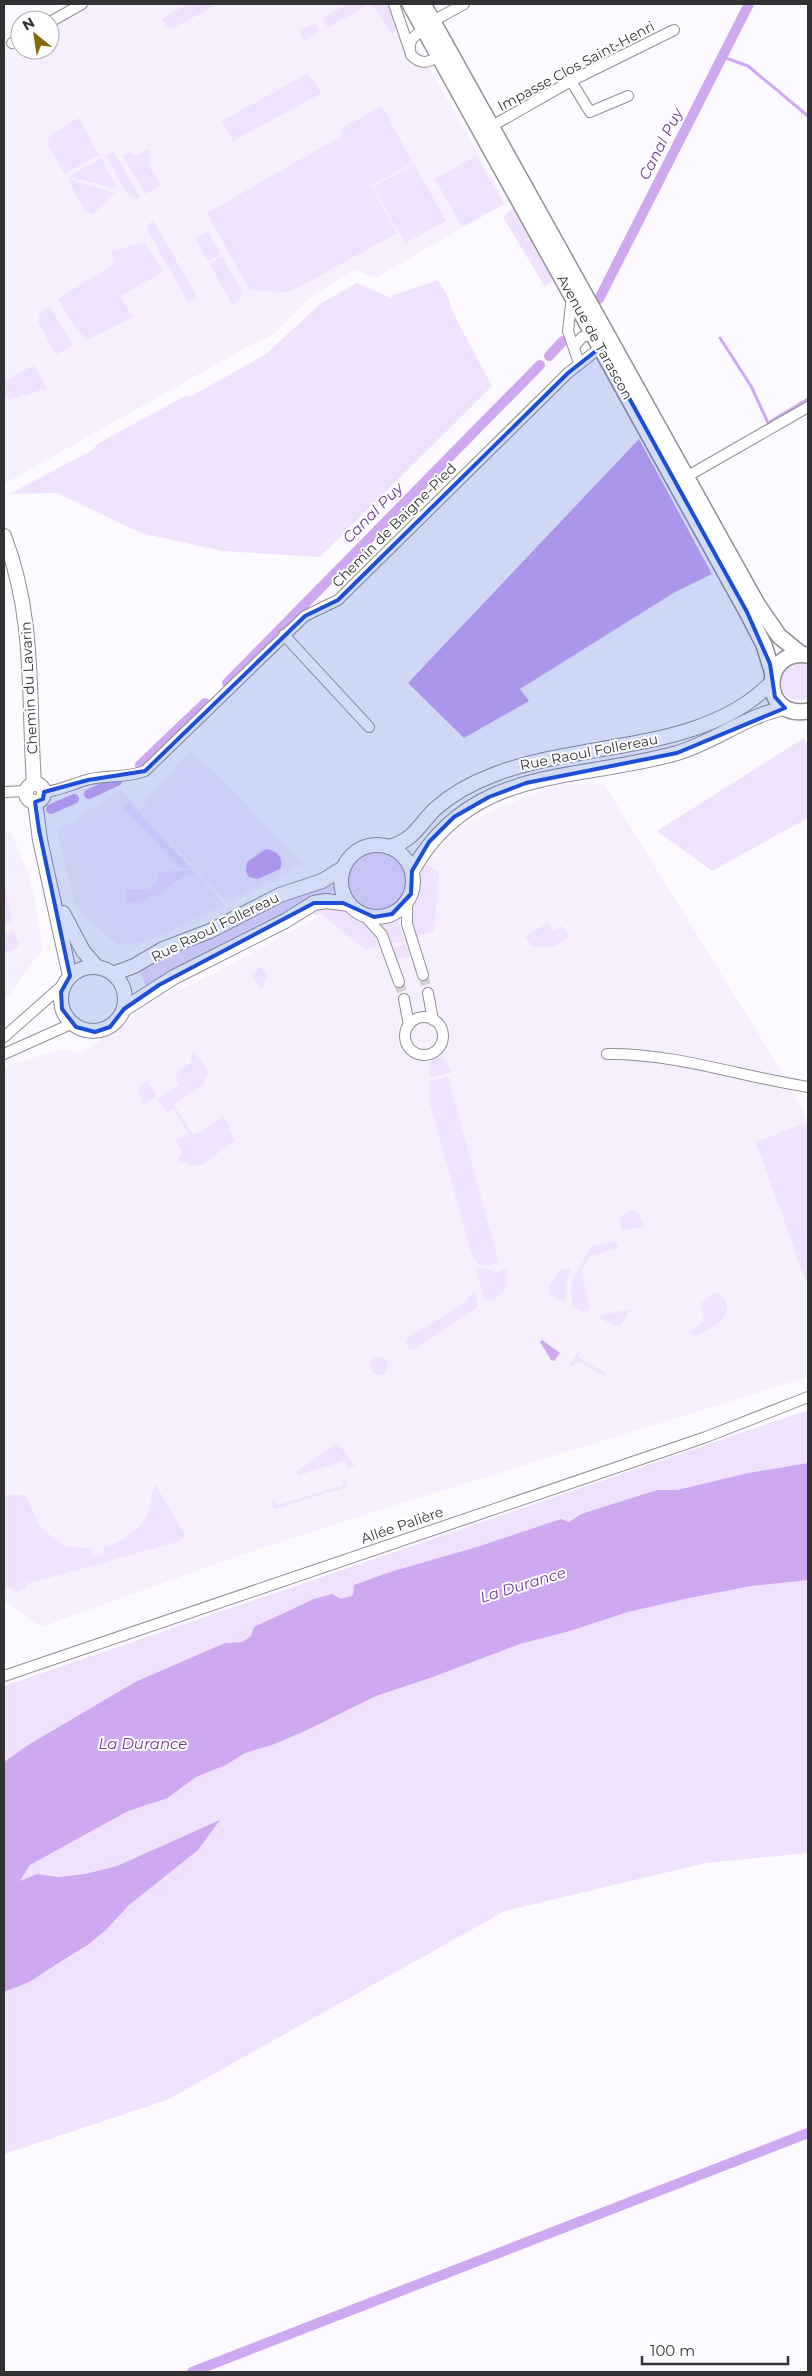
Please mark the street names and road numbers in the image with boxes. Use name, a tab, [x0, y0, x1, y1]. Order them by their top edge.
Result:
street label: Impasse Clos Saint-Henri	[494, 17, 658, 115]
street label: Avenue de Tarascon	[553, 271, 637, 403]
street label: Chemin de Baigne-Pied	[328, 459, 460, 591]
street label: Chemin du Lavarin	[17, 621, 41, 755]
street label: Rue Raoul Follereau	[518, 730, 660, 774]
street label: Rue Raoul Follereau	[148, 888, 282, 966]
street label: Allée Palière	[358, 1502, 446, 1548]

